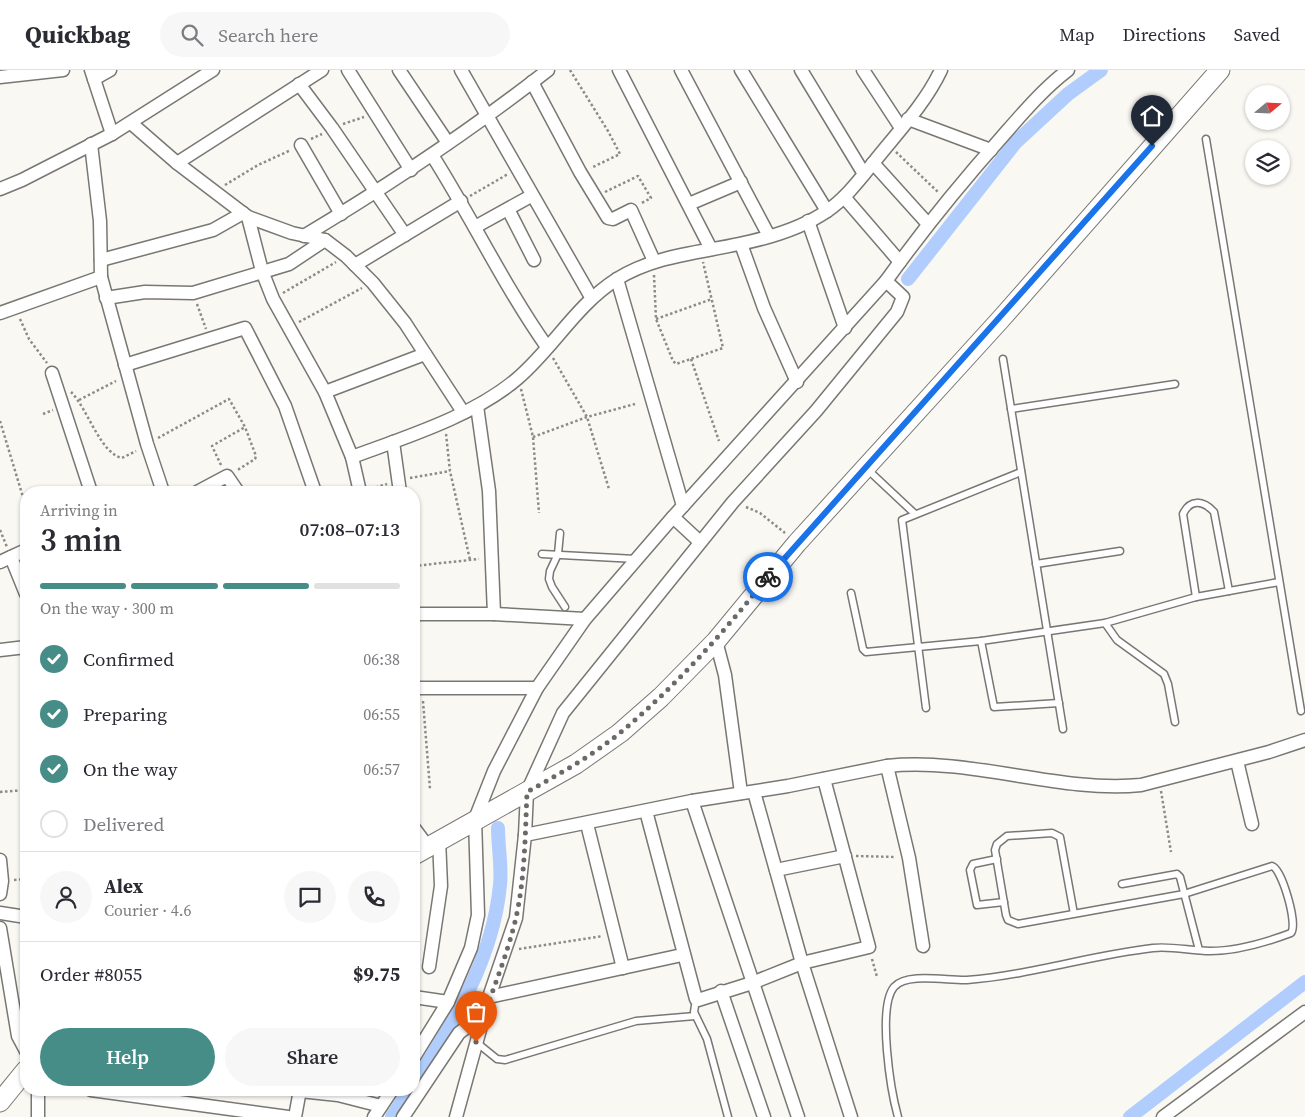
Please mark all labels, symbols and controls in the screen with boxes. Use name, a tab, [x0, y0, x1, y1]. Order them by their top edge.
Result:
search box	[160, 12, 510, 57]
text: Quickbag	[25, 18, 130, 51]
icon: search	[178, 21, 206, 49]
text: Search here	[218, 22, 318, 48]
text: Map	[1059, 22, 1095, 47]
text: Directions	[1123, 22, 1206, 47]
text: Saved	[1234, 22, 1280, 47]
north arrow	[1245, 85, 1290, 130]
map controls	[1245, 85, 1290, 185]
pin	[1131, 95, 1173, 146]
icon: home	[1138, 102, 1166, 130]
button: layers	[1245, 140, 1290, 185]
text: Arriving in	[40, 499, 118, 521]
text: 07:08–07:13	[300, 516, 400, 542]
text: 3 min	[40, 518, 122, 562]
courier	[743, 552, 793, 602]
icon: bike	[754, 563, 782, 591]
text: On the way · 300 m	[40, 597, 174, 619]
icon: check	[40, 645, 68, 673]
text: Confirmed	[83, 646, 174, 672]
text: 06:38	[363, 648, 400, 670]
icon: check	[40, 700, 68, 728]
text: Preparing	[83, 701, 167, 727]
text: 06:55	[363, 703, 400, 725]
icon: check	[40, 755, 68, 783]
text: On the way	[83, 756, 178, 782]
text: 06:57	[363, 758, 400, 780]
text: Delivered	[83, 811, 164, 837]
button: person	[40, 871, 92, 923]
button: chat	[284, 871, 336, 923]
button: phone	[348, 871, 400, 923]
text: Alex	[104, 873, 143, 899]
text: Courier · 4.6	[104, 899, 192, 921]
text: Order #8055	[40, 961, 142, 987]
text: $9.75	[353, 961, 400, 987]
pin	[455, 991, 497, 1042]
icon: bag	[462, 998, 490, 1026]
button: Help	[40, 1028, 215, 1086]
button: Share	[225, 1028, 400, 1086]

